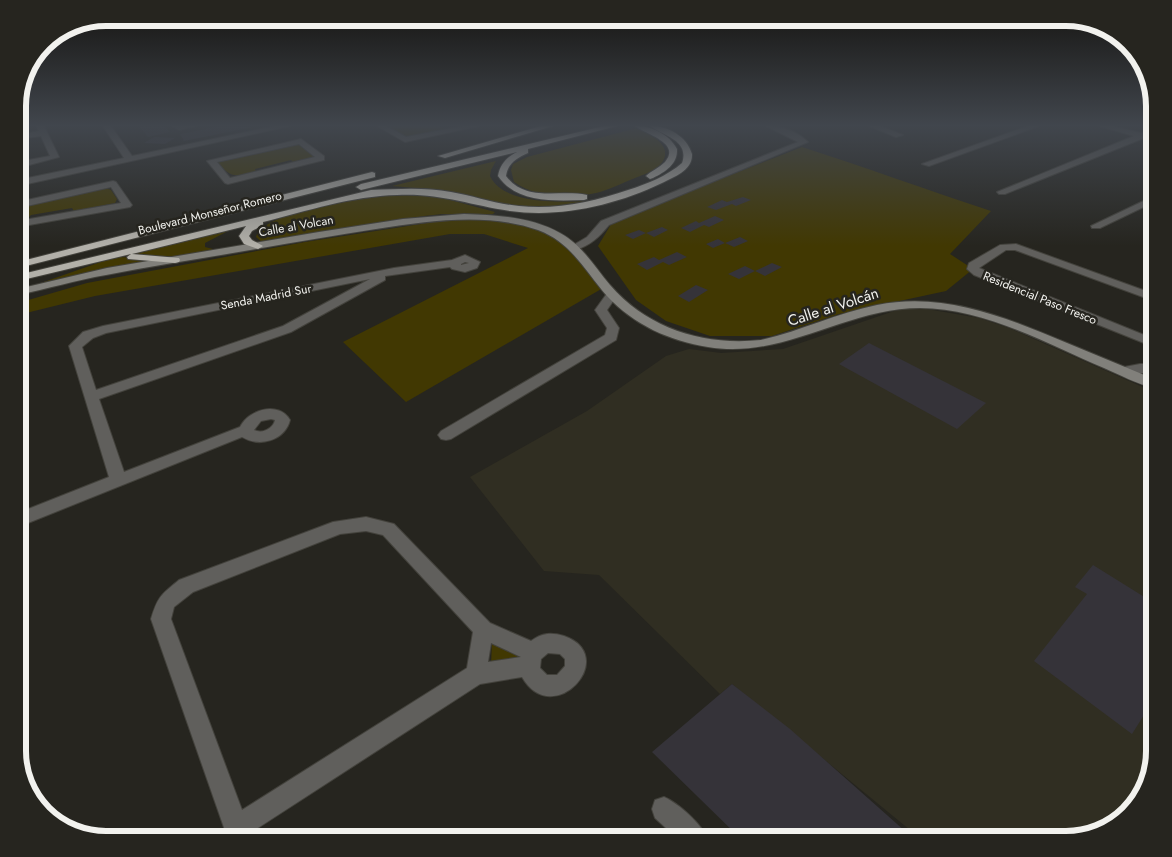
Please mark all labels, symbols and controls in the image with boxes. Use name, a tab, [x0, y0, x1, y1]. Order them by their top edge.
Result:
street label: Boulevard Monseñor Romero	[136, 186, 284, 240]
street label: Calle al Volcan	[257, 211, 335, 241]
street label: Residencial Paso Fresco	[980, 267, 1100, 329]
street label: Senda Madrid Sur	[219, 279, 314, 315]
street label: Calle al Volcán	[785, 282, 881, 332]

